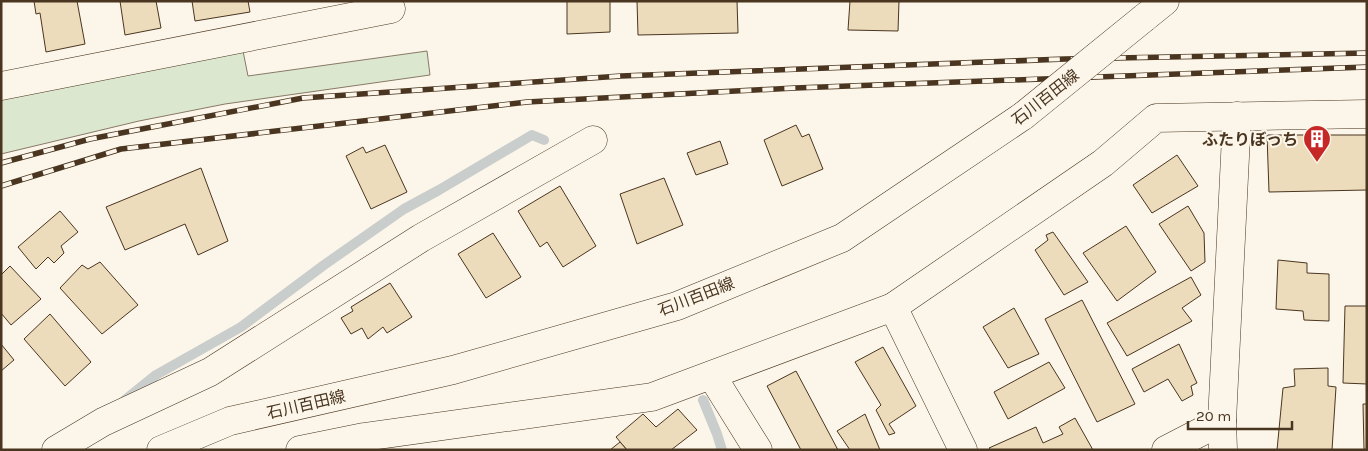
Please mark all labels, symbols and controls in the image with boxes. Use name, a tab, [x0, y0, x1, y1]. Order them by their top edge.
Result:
street label: 石川百田線	[1008, 65, 1083, 130]
building icon: ふたりぼっち	[1302, 124, 1332, 163]
place label: ふたりぼっち	[1202, 130, 1298, 149]
street label: 石川百田線	[655, 273, 737, 320]
street label: 石川百田線	[265, 386, 347, 423]
scale bar	[1188, 398, 1292, 430]
text: 20 m	[1196, 407, 1231, 425]

